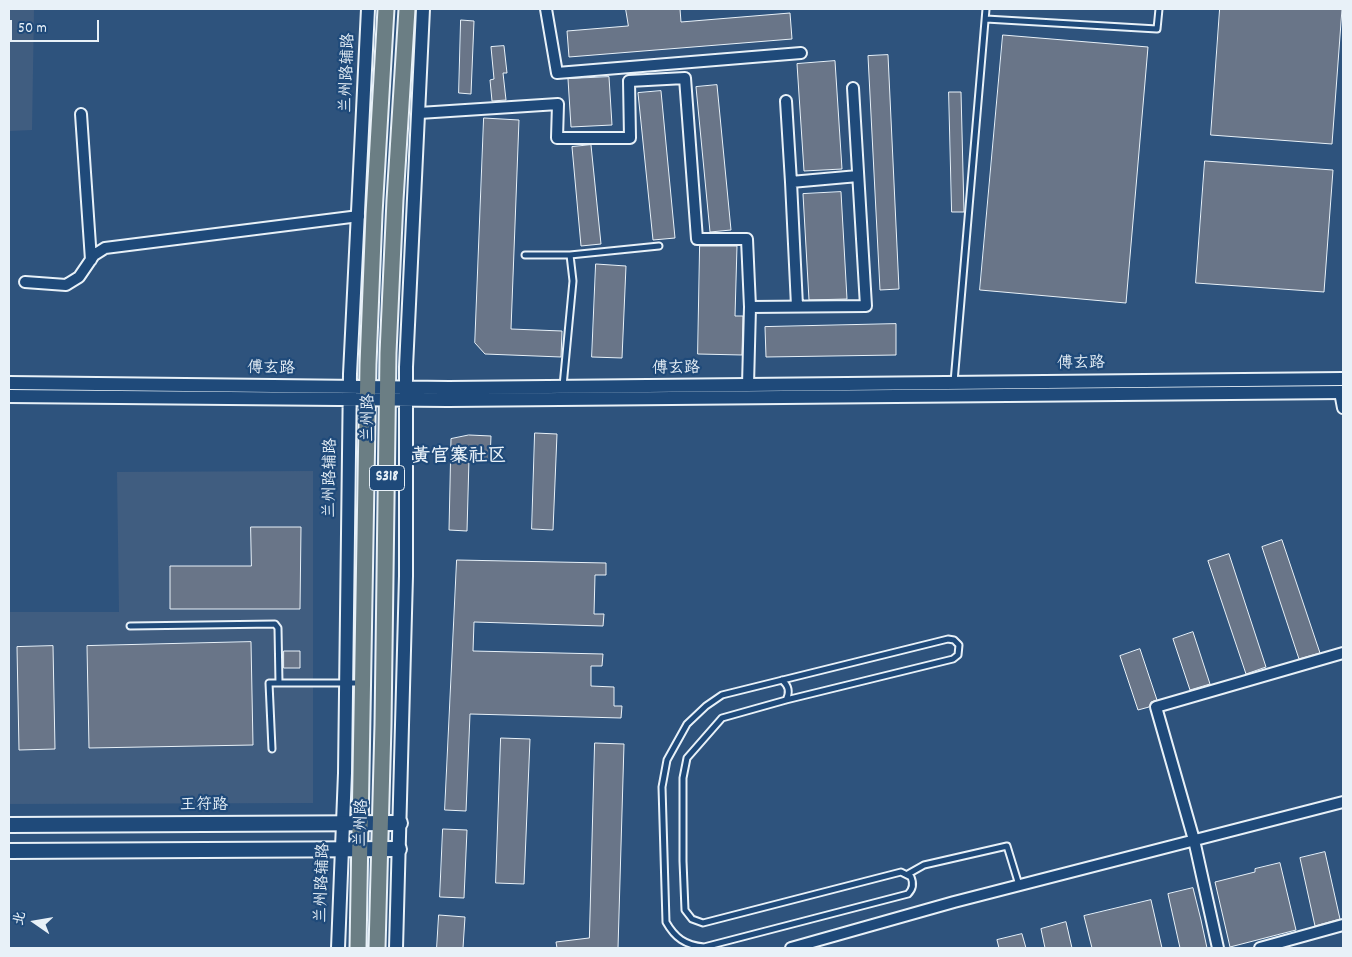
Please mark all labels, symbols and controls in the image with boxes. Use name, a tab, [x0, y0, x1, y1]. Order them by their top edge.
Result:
scale bar	[12, 10, 101, 42]
text: 50 m	[18, 18, 47, 40]
street label: 兰州路辅路	[338, 33, 360, 113]
street label: 傅玄路	[1057, 355, 1105, 375]
street label: 傅玄路	[247, 360, 295, 380]
street label: 傅玄路	[652, 360, 700, 380]
street label: 兰州路	[360, 394, 380, 442]
street label: 兰州路辅路	[322, 438, 342, 518]
district label: 黄官寨社区	[412, 447, 506, 469]
road number: S318	[370, 466, 404, 490]
street label: 王符路	[180, 797, 228, 817]
street label: 兰州路	[353, 799, 373, 847]
street label: 兰州路辅路	[313, 843, 335, 923]
north arrow	[10, 897, 60, 947]
text: 北	[9, 910, 32, 928]

